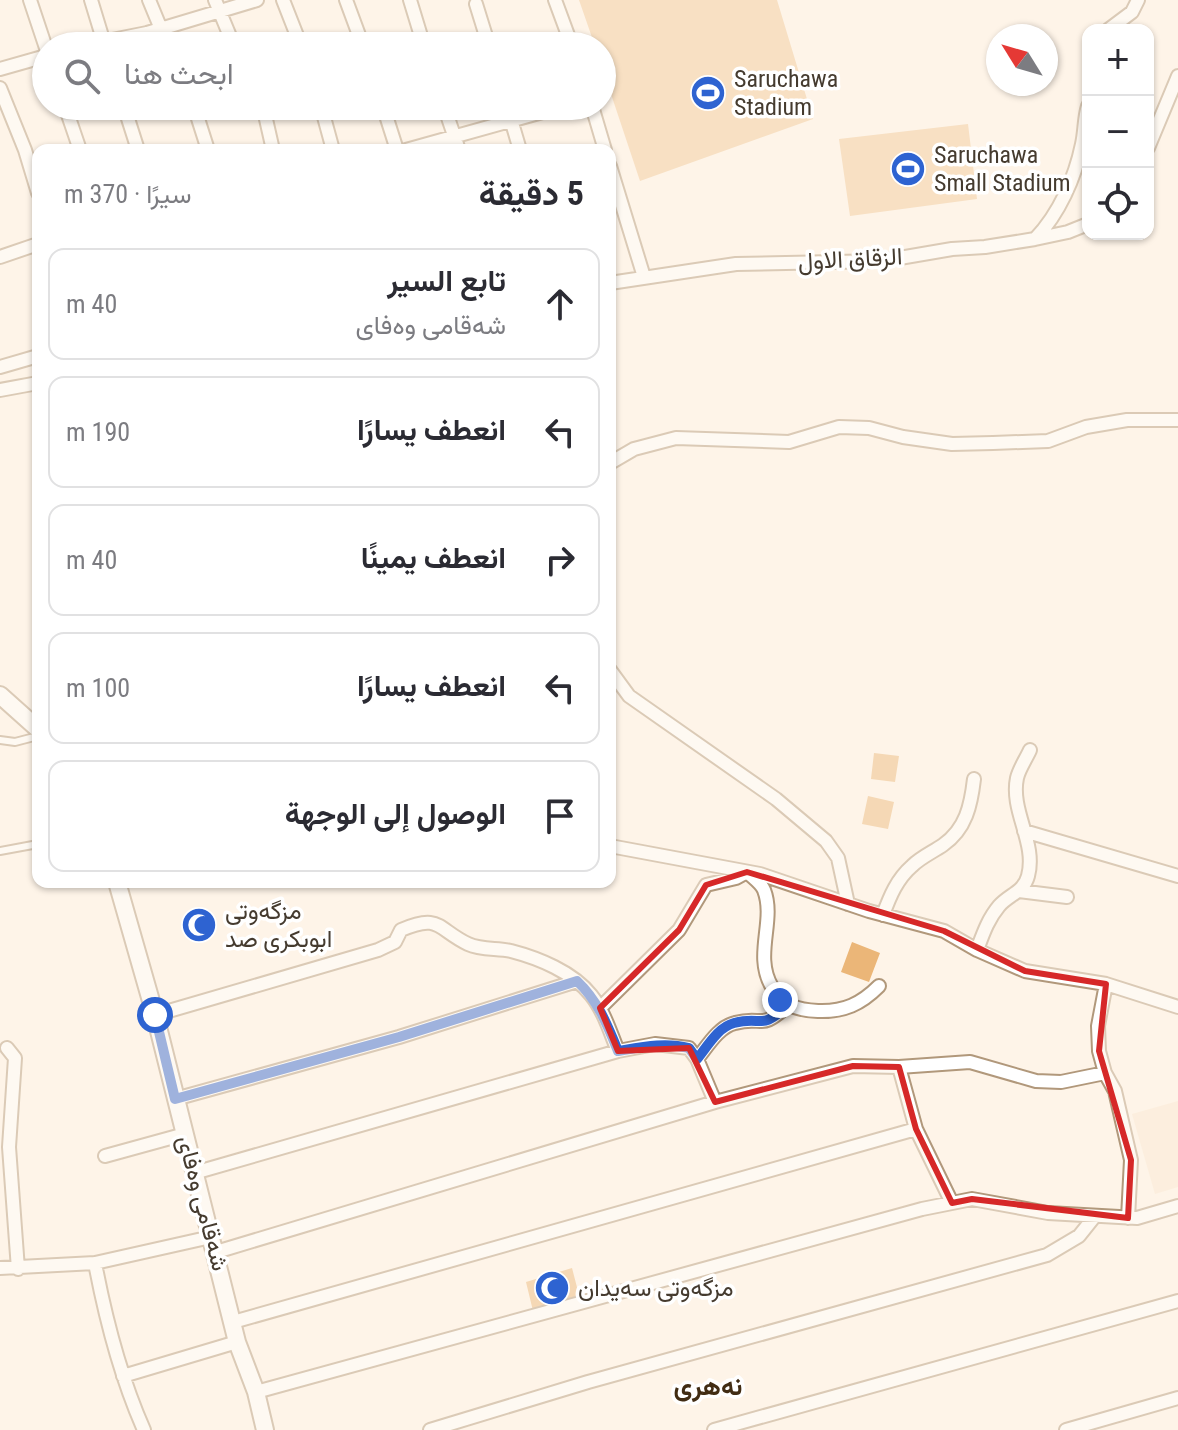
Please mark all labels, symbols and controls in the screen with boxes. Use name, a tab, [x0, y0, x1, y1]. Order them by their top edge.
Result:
north arrow	[986, 24, 1058, 96]
map controls	[1082, 24, 1154, 240]
button: +	[1082, 24, 1154, 96]
search box	[32, 32, 616, 120]
icon: search	[60, 54, 104, 98]
text: ابحث هنا	[124, 56, 234, 91]
place label: Saruchawa Stadium	[734, 65, 838, 121]
sports icon: Saruchawa Stadium	[689, 74, 727, 112]
button: −	[1082, 96, 1154, 168]
place label: Saruchawa Small Stadium	[934, 141, 1071, 197]
sports icon: Saruchawa Small Stadium	[889, 150, 927, 188]
button: locate	[1082, 168, 1154, 240]
text: 5 دقيقة	[479, 173, 584, 213]
text: سيرًا · 370 m	[64, 179, 191, 209]
street label: الزقاق الاول	[797, 242, 903, 277]
text: تابع السير	[387, 263, 506, 298]
icon: ahead	[538, 282, 582, 326]
text: 40 m	[66, 289, 117, 319]
text: شەقامی وەفای	[355, 310, 506, 340]
icon: left	[538, 410, 582, 454]
text: انعطف يسارًا	[357, 412, 506, 447]
text: 190 m	[66, 417, 130, 447]
icon: right	[538, 538, 582, 582]
text: انعطف يمينًا	[361, 540, 506, 575]
text: 40 m	[66, 545, 117, 575]
icon: left	[538, 666, 582, 710]
text: انعطف يسارًا	[357, 668, 506, 703]
text: 100 m	[66, 673, 130, 703]
icon: arrive	[538, 794, 582, 838]
text: الوصول إلى الوجهة	[285, 796, 506, 831]
place label: مزگەوتی ابوبکری صد	[225, 897, 332, 954]
mosque icon: مزگەوتی ابوبکری صد	[180, 906, 218, 944]
route end	[762, 982, 798, 1018]
route start	[137, 997, 173, 1033]
street label: شەقامی وەفای	[171, 1132, 235, 1274]
mosque icon: مزگەوتی سەیدان	[533, 1269, 571, 1307]
place label: مزگەوتی سەیدان	[578, 1274, 733, 1303]
district label: نەھری	[674, 1371, 742, 1402]

